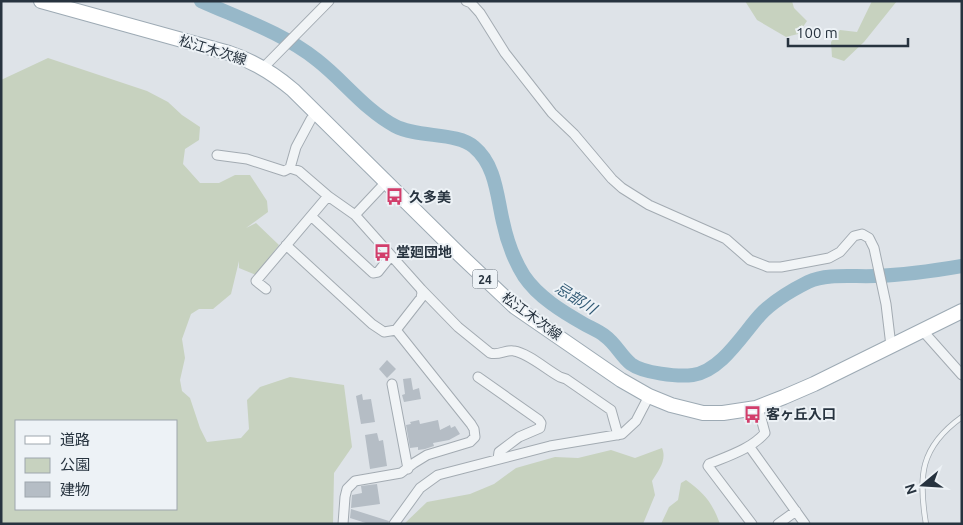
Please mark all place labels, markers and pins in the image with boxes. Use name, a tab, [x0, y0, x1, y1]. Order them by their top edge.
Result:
bus stop icon: 久多美	[385, 187, 405, 207]
place label: 久多美	[409, 189, 451, 205]
bus stop icon: 堂廻団地	[372, 242, 392, 262]
place label: 堂廻団地	[396, 244, 452, 260]
bus stop icon: 客ヶ丘入口	[742, 404, 762, 424]
place label: 客ヶ丘入口	[766, 406, 836, 422]

